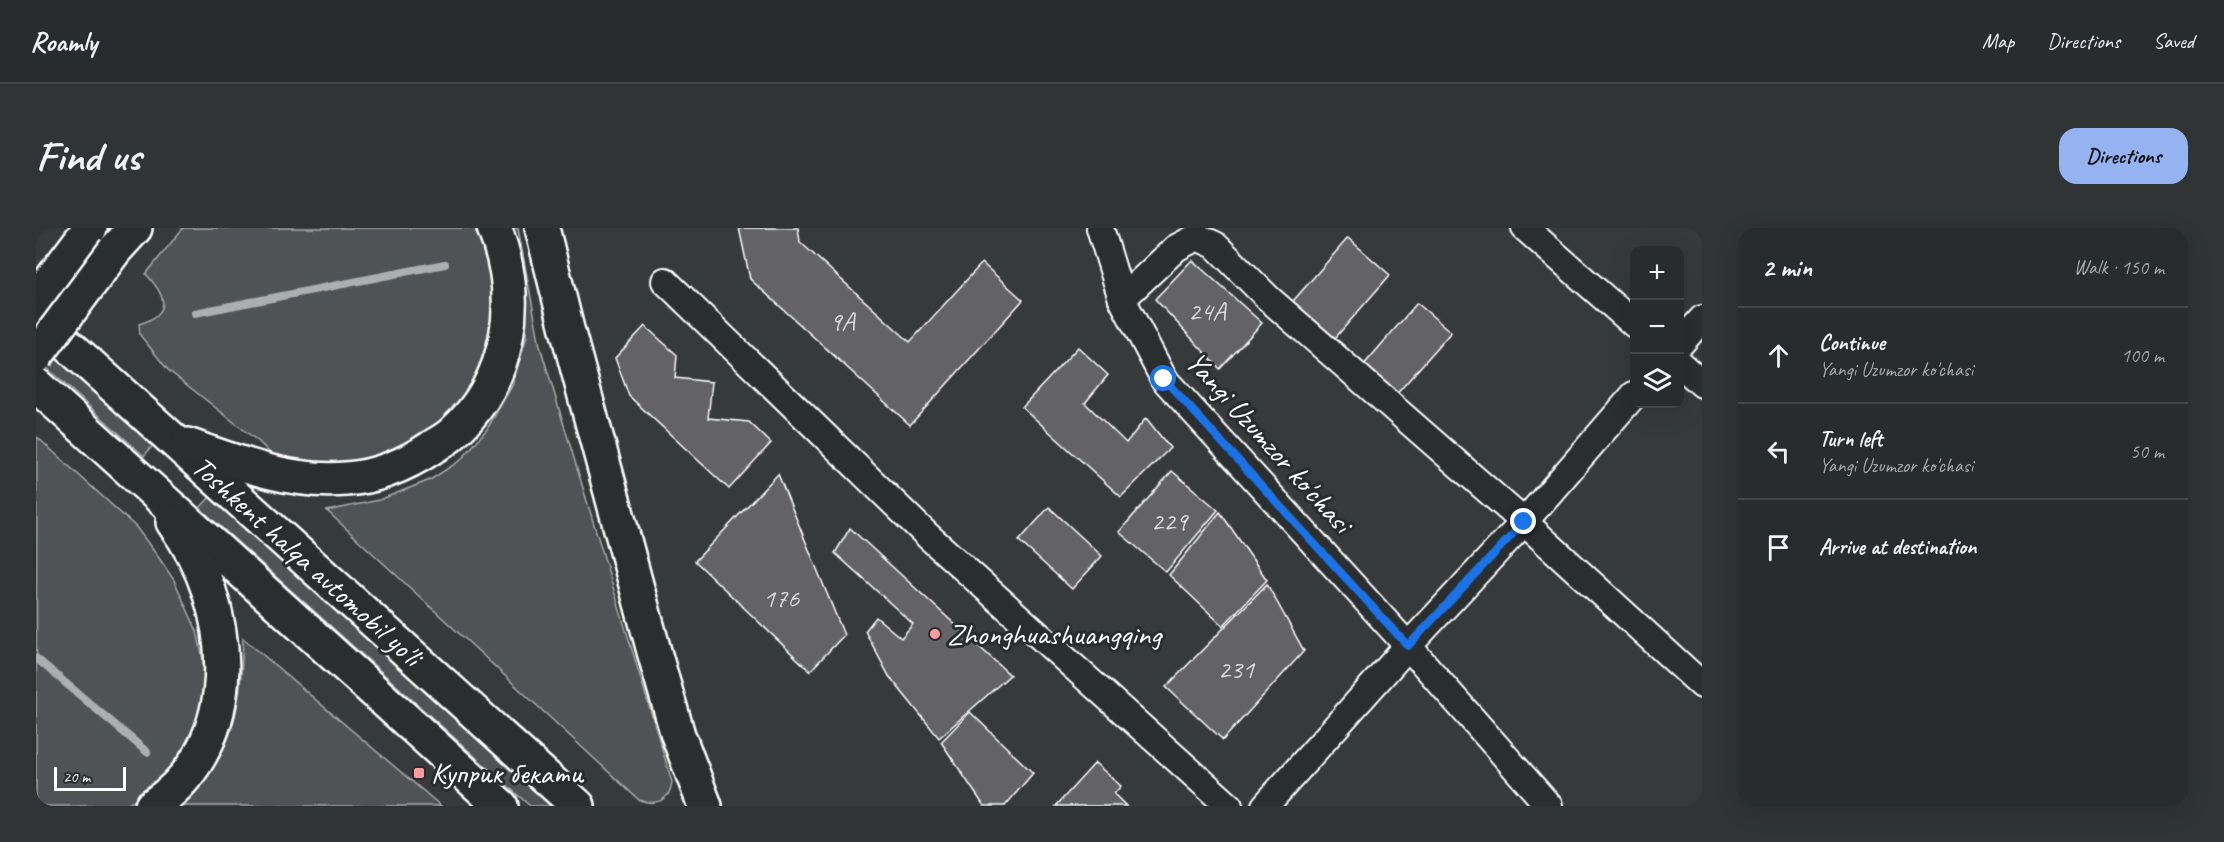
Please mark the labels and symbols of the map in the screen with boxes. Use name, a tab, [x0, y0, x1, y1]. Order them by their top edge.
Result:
house number: 24A	[1188, 294, 1227, 328]
house number: 9A	[829, 304, 856, 338]
street label: Yangi Uzumzor ko'chasi	[1177, 343, 1363, 543]
route start	[1150, 365, 1176, 391]
street label: Toshkent halqa avtomobil yo'li	[184, 448, 433, 677]
house number: 229	[1151, 504, 1189, 538]
route end	[1510, 508, 1536, 534]
house number: 176	[763, 581, 800, 615]
place label: Zhonghuashuangqing	[947, 615, 1163, 653]
marker: Zhonghuashuangqing	[928, 627, 942, 641]
house number: 231	[1218, 652, 1256, 686]
place label: Куприк бекати	[431, 754, 584, 792]
scale bar	[54, 764, 126, 792]
marker: Куприк бекати	[412, 766, 426, 780]

